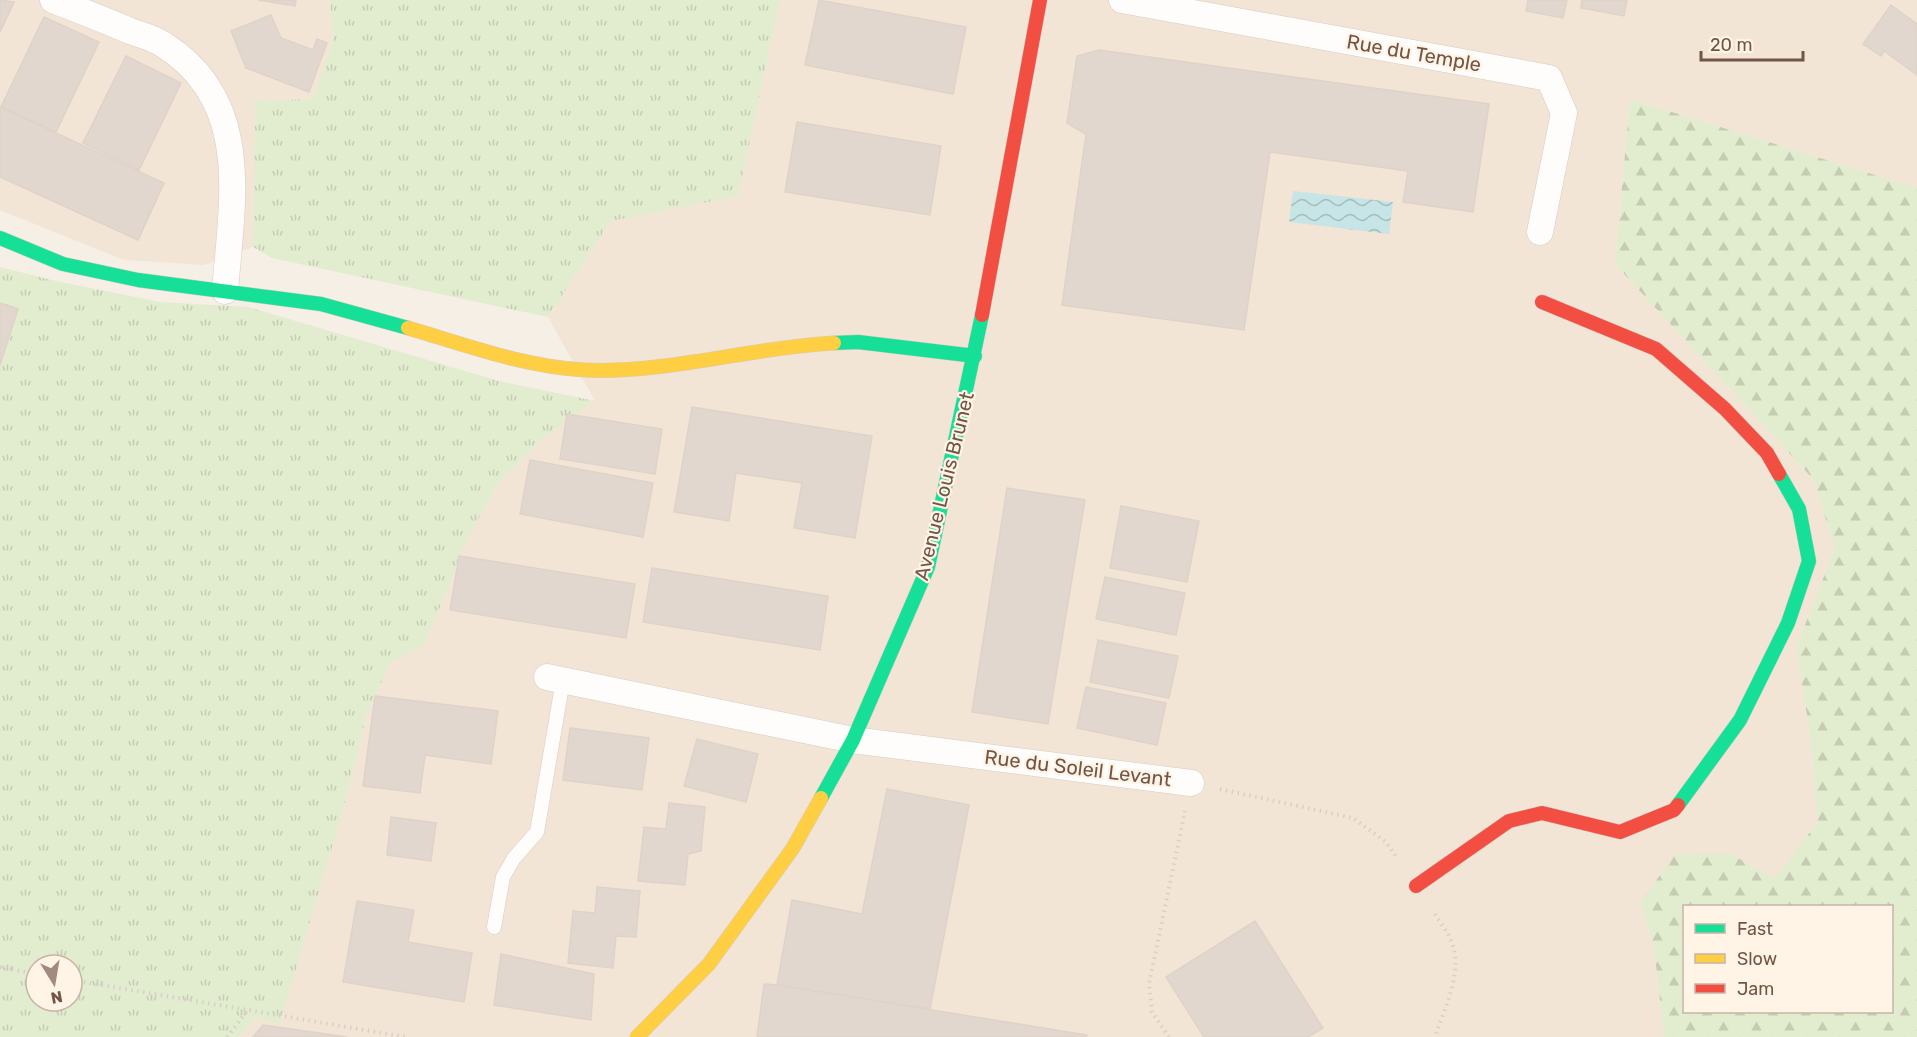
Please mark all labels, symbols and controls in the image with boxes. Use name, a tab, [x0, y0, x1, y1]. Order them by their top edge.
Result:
scale bar	[1701, 24, 1803, 62]
street label: Rue du Temple	[1345, 29, 1483, 77]
text: 20 m	[1710, 34, 1752, 56]
street label: Avenue Louis Brunet	[909, 389, 979, 583]
street label: Rue du Soleil Levant	[983, 745, 1173, 791]
legend	[1683, 905, 1893, 1013]
text: Fast	[1737, 918, 1773, 940]
text: Slow	[1737, 948, 1777, 970]
north arrow	[24, 953, 84, 1013]
text: Jam	[1737, 978, 1774, 1000]
text: N	[49, 987, 64, 1008]

